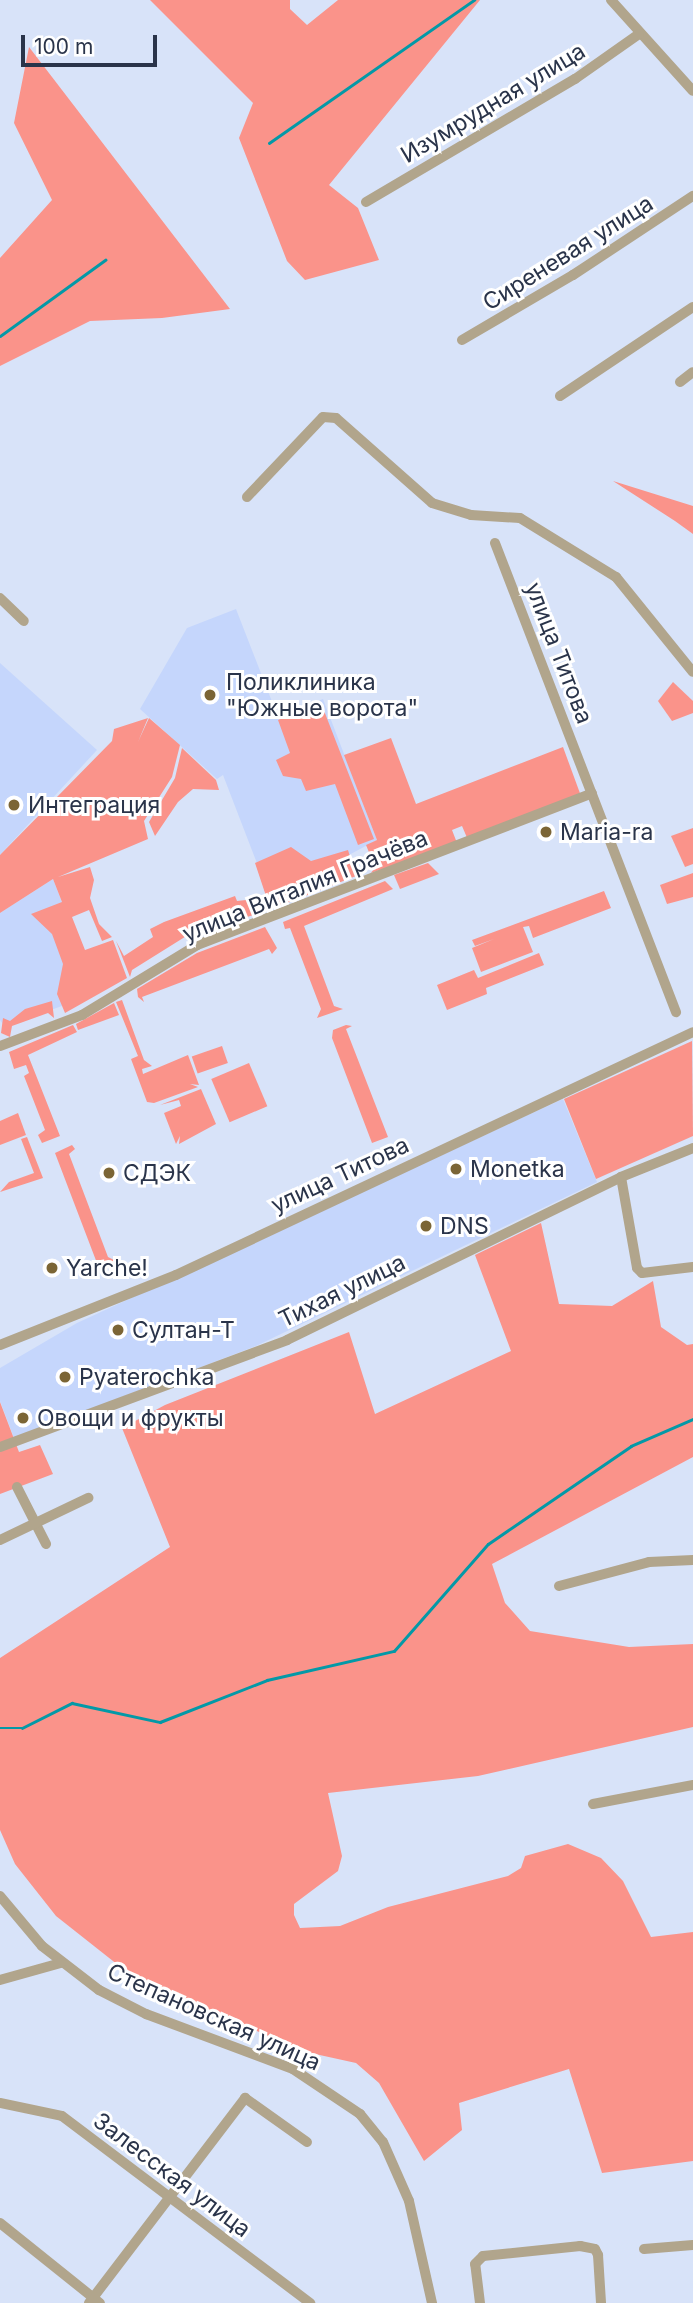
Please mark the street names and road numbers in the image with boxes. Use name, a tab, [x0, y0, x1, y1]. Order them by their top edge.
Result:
street label: Изумрудная улица	[396, 37, 590, 169]
street label: Сиреневая улица	[478, 190, 658, 316]
street label: улица Титова	[519, 579, 599, 727]
street label: улица Виталия Грачёва	[178, 824, 432, 948]
street label: улица Титова	[267, 1131, 413, 1219]
street label: Тихая улица	[274, 1249, 410, 1333]
street label: Степановская улица	[103, 1958, 325, 2076]
street label: Залесская улица	[88, 2107, 256, 2243]

